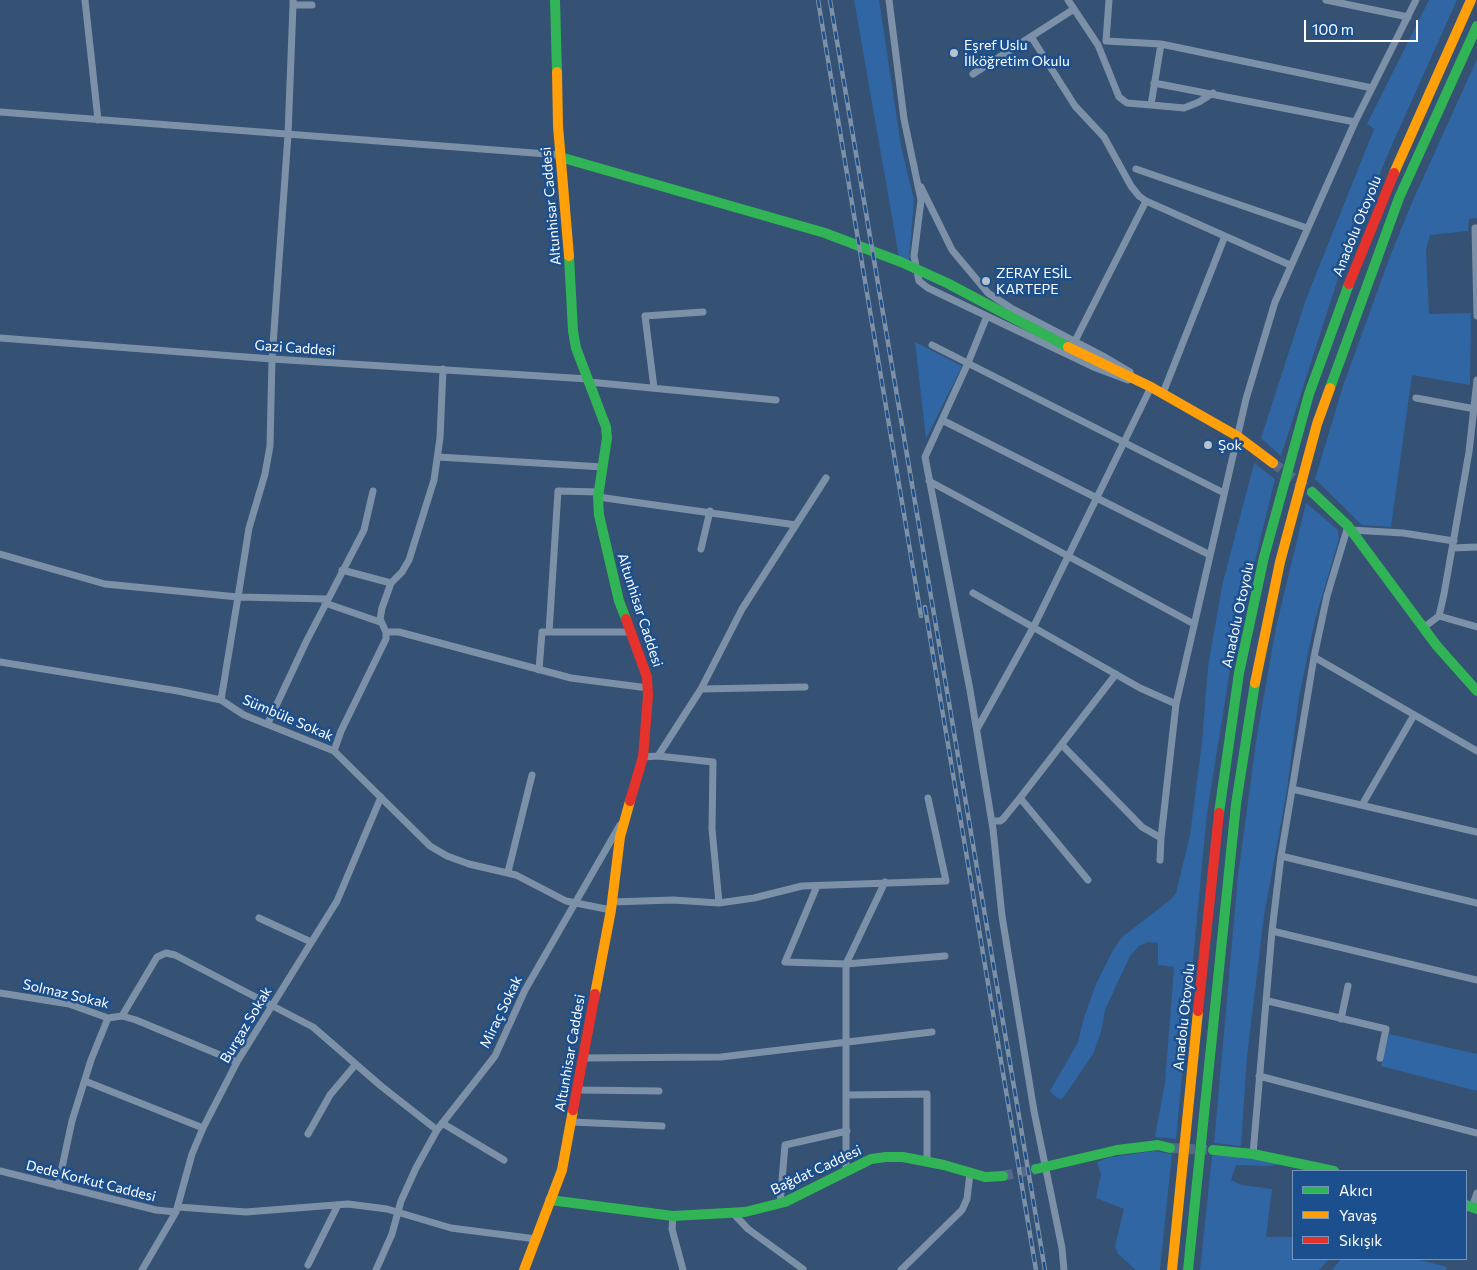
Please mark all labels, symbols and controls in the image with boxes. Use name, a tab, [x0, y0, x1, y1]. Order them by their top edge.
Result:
scale bar	[1307, 10, 1421, 42]
text: 100 m	[1312, 20, 1354, 38]
place label: Eşref Uslu İlköğretim Okulu	[964, 37, 1070, 70]
marker: Eşref Uslu İlköğretim Okulu	[948, 47, 960, 59]
street label: Altunhisar Caddesi	[537, 146, 565, 266]
street label: Anadolu Otoyolu	[1329, 173, 1385, 279]
place label: ZERAY ESİL KARTEPE	[996, 265, 1072, 298]
marker: ZERAY ESİL KARTEPE	[980, 275, 992, 287]
street label: Gazi Caddesi	[254, 337, 336, 359]
place label: Şok	[1218, 437, 1242, 453]
marker: Şok	[1202, 439, 1214, 451]
street label: Altunhisar Caddesi	[614, 551, 666, 669]
street label: Anadolu Otoyolu	[1219, 561, 1257, 669]
street label: Sümbüle Sokak	[240, 691, 336, 745]
street label: Anadolu Otoyolu	[1170, 963, 1198, 1071]
street label: Miraç Sokak	[476, 973, 526, 1051]
street label: Solmaz Sokak	[21, 976, 111, 1012]
street label: Burgaz Sokak	[217, 984, 275, 1066]
street label: Altunhisar Caddesi	[551, 993, 589, 1113]
street label: Bağdat Caddesi	[768, 1142, 864, 1198]
street label: Dede Korkut Caddesi	[24, 1157, 158, 1205]
legend	[1292, 1170, 1467, 1260]
text: Akıcı	[1339, 1181, 1373, 1199]
text: Yavaş	[1339, 1206, 1377, 1224]
text: Sıkışık	[1339, 1231, 1382, 1249]

